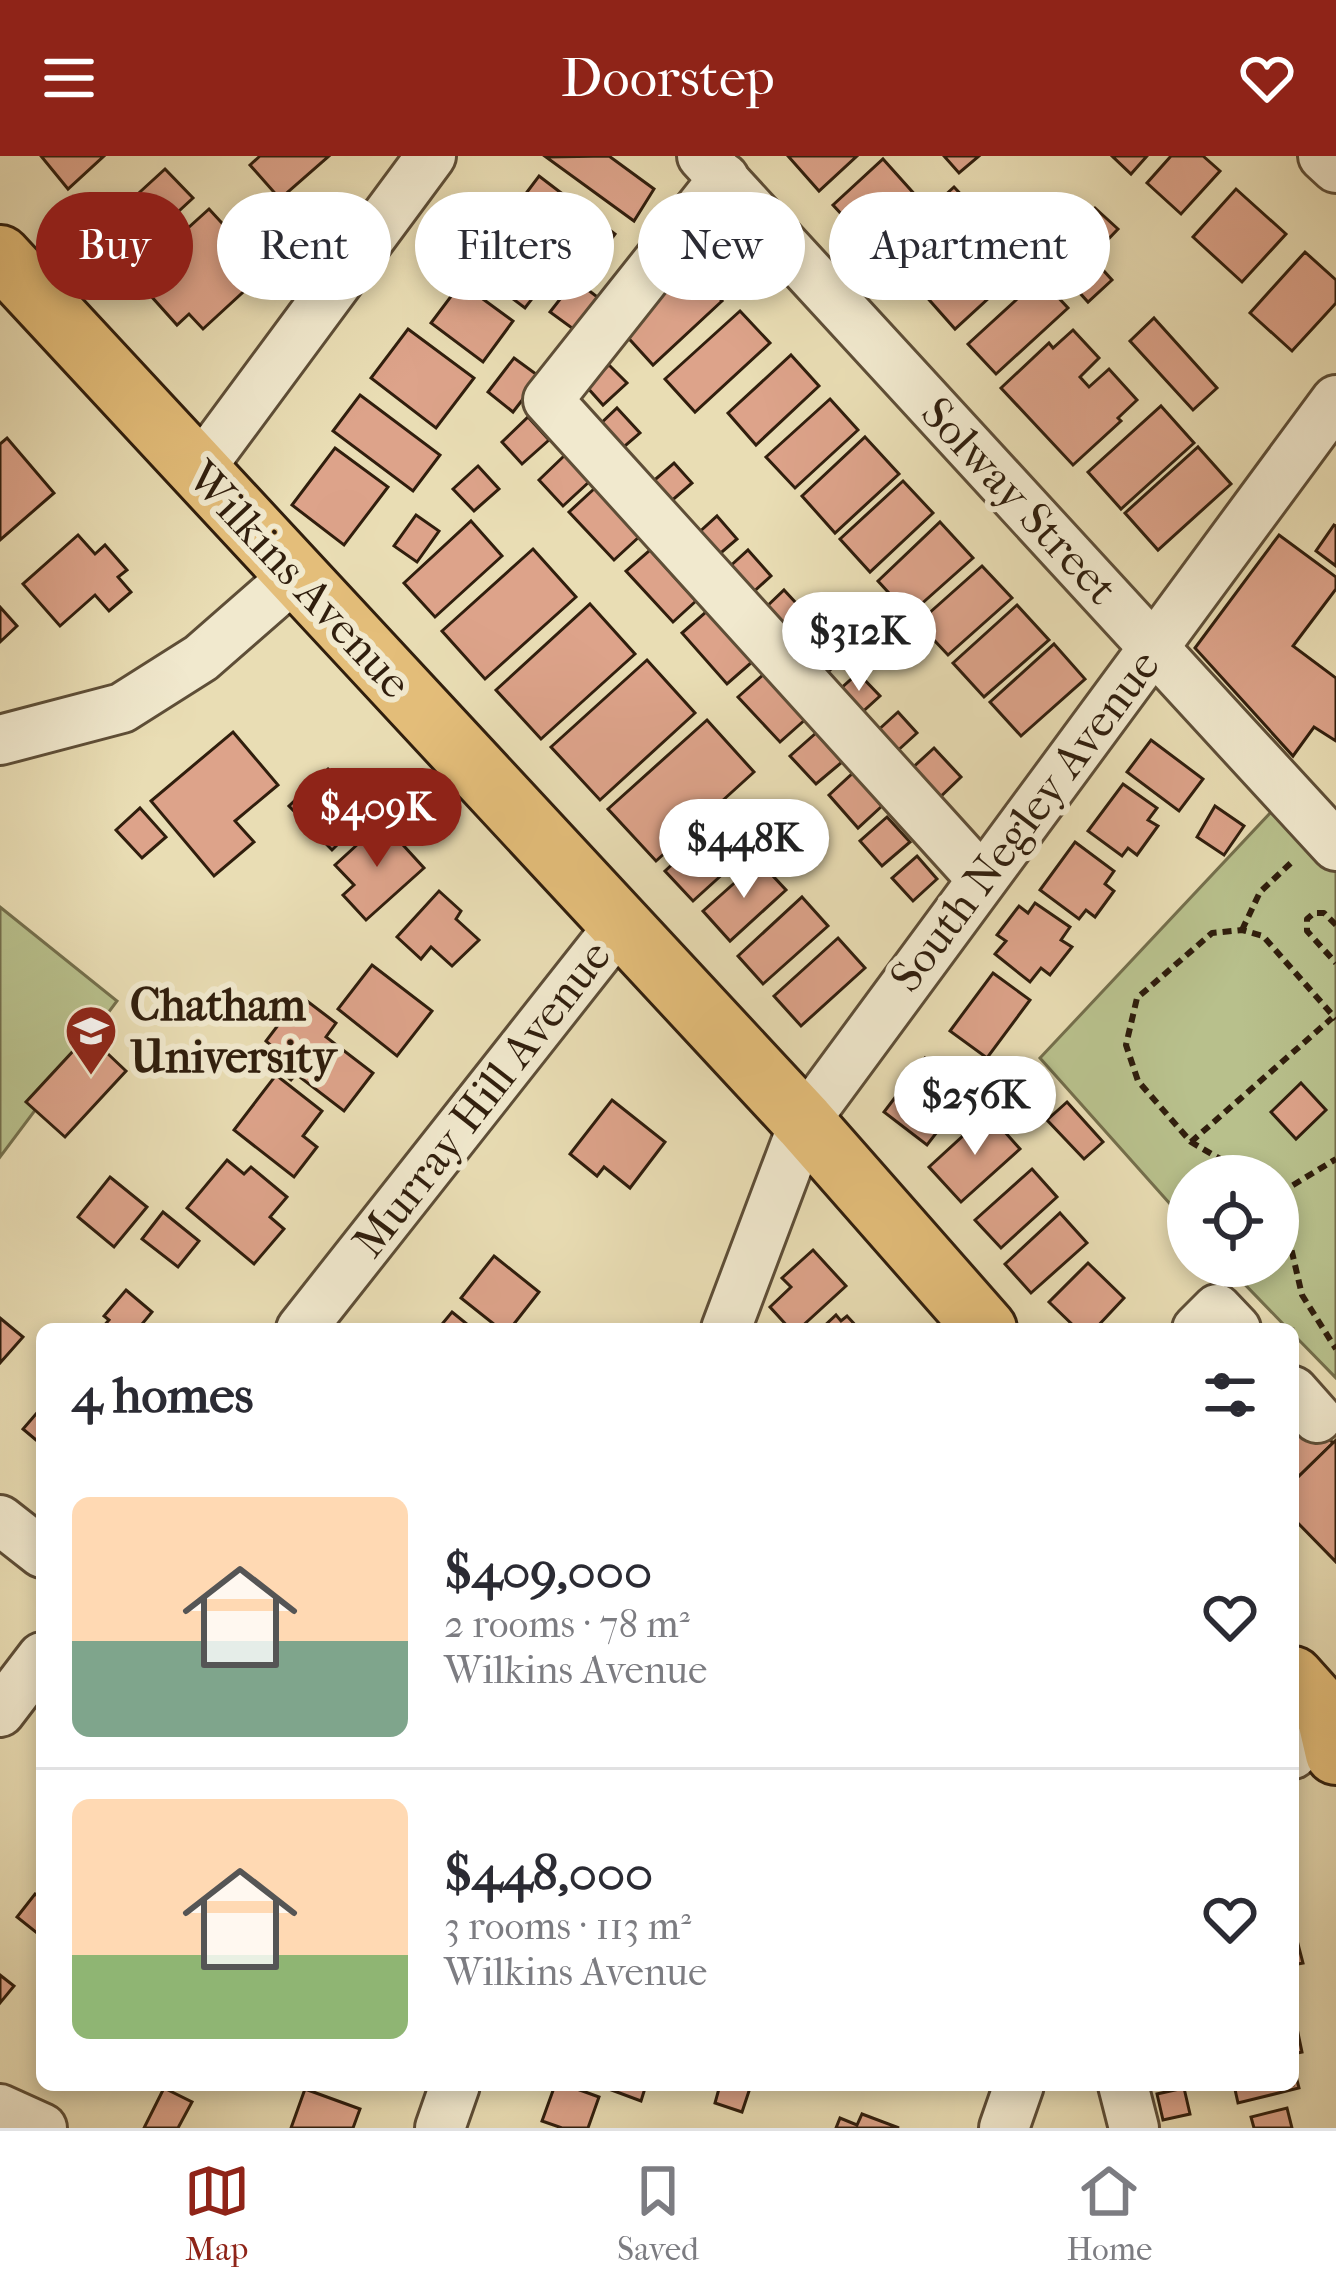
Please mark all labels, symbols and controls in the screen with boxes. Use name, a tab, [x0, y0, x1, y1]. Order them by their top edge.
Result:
icon: menu	[36, 45, 102, 111]
icon: heart	[1234, 45, 1300, 111]
text: Doorstep	[561, 47, 775, 110]
chip: Buy	[36, 192, 193, 300]
chip: Rent	[217, 192, 391, 300]
chip: Filters	[415, 192, 614, 300]
chip: New	[638, 192, 805, 300]
chip: Apartment	[829, 192, 1110, 300]
street label: Solway Street	[910, 387, 1128, 615]
street label: Wilkins Avenue	[175, 450, 422, 709]
pin: $312K	[775, 592, 943, 694]
text: $312K	[809, 608, 909, 654]
street label: South Negley Avenue	[879, 640, 1171, 1002]
pin: $409K	[293, 768, 461, 870]
text: $409K	[320, 784, 434, 830]
pin: $448K	[660, 799, 828, 901]
text: $448K	[686, 815, 802, 861]
street label: Murray Hill Avenue	[342, 930, 622, 1268]
place label: Chatham University	[130, 979, 338, 1084]
school or university icon: Chatham University	[63, 1003, 119, 1077]
pin: $256K	[891, 1056, 1059, 1158]
text: $256K	[921, 1072, 1029, 1118]
map controls	[1167, 1155, 1299, 1287]
button: locate	[1167, 1155, 1299, 1287]
icon: filters	[1197, 1362, 1263, 1428]
text: 4 homes	[72, 1365, 253, 1425]
text: $409,000	[444, 1541, 652, 1601]
icon: home	[168, 1545, 312, 1689]
icon: heart	[1197, 1584, 1263, 1650]
text: 2 rooms · 78 m²	[444, 1601, 690, 1647]
text: Wilkins Avenue	[444, 1647, 707, 1693]
text: $448,000	[444, 1843, 653, 1903]
icon: home	[168, 1847, 312, 1991]
icon: heart	[1197, 1886, 1263, 1952]
text: 3 rooms · 113 m²	[444, 1903, 691, 1949]
text: Wilkins Avenue	[444, 1949, 707, 1995]
tab: Map	[184, 2158, 250, 2269]
tab: Saved	[617, 2158, 699, 2269]
tab: Home	[1066, 2158, 1152, 2269]

